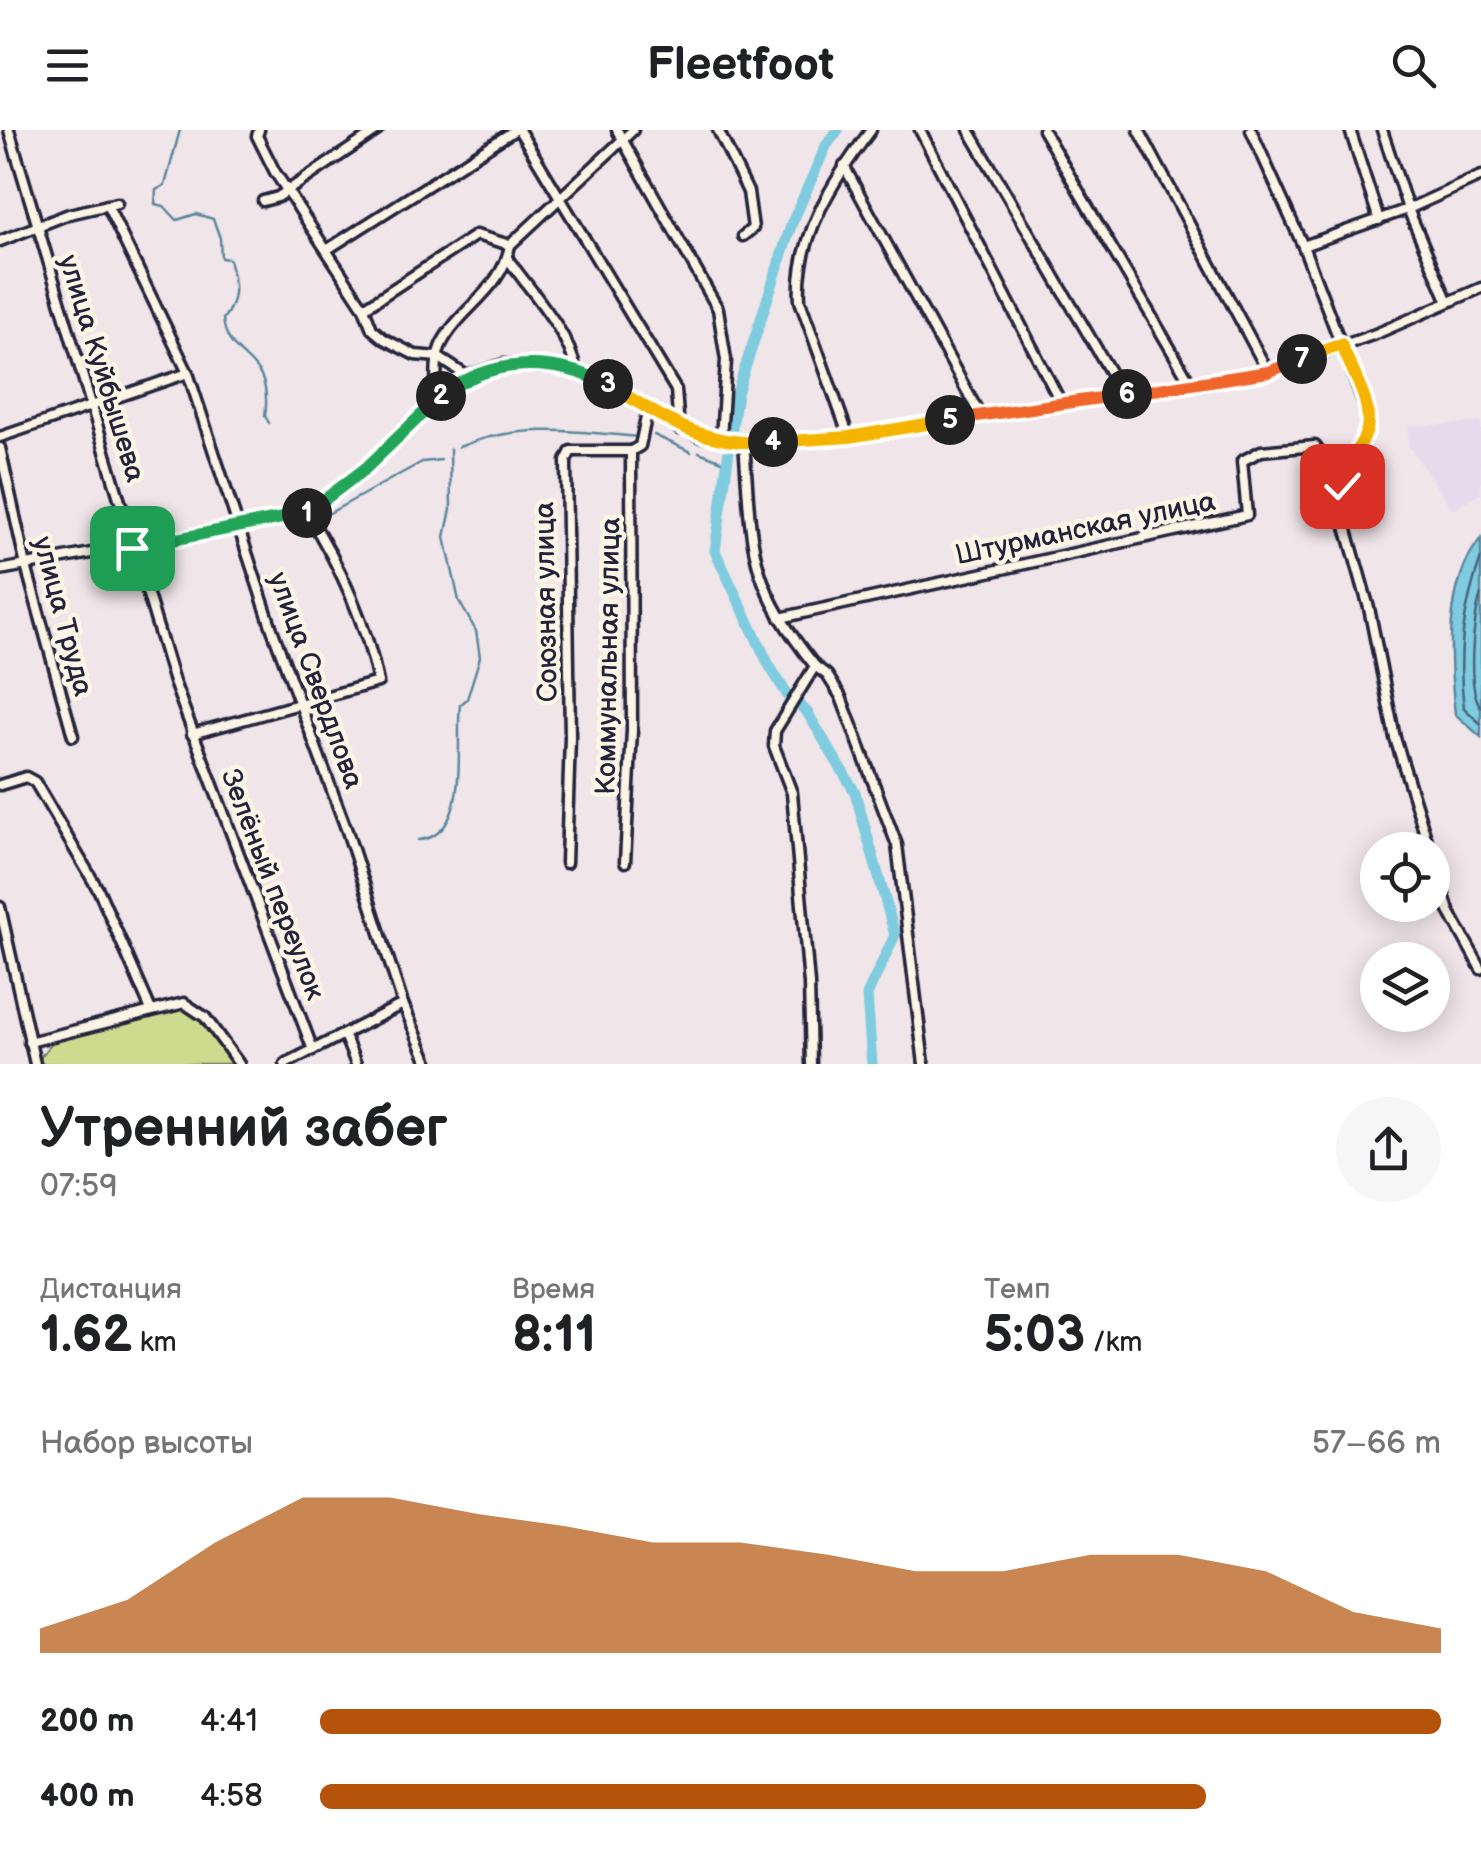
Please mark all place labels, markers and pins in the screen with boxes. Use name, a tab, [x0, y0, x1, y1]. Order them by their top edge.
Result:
pin: 7	[1277, 334, 1327, 384]
pin: 3	[583, 359, 633, 409]
pin: 6	[1102, 369, 1152, 419]
pin: 2	[416, 371, 466, 421]
pin: 5	[925, 395, 975, 445]
pin: 4	[748, 417, 798, 467]
pin	[1300, 444, 1385, 529]
pin: 1	[282, 488, 332, 538]
pin	[90, 506, 175, 591]

